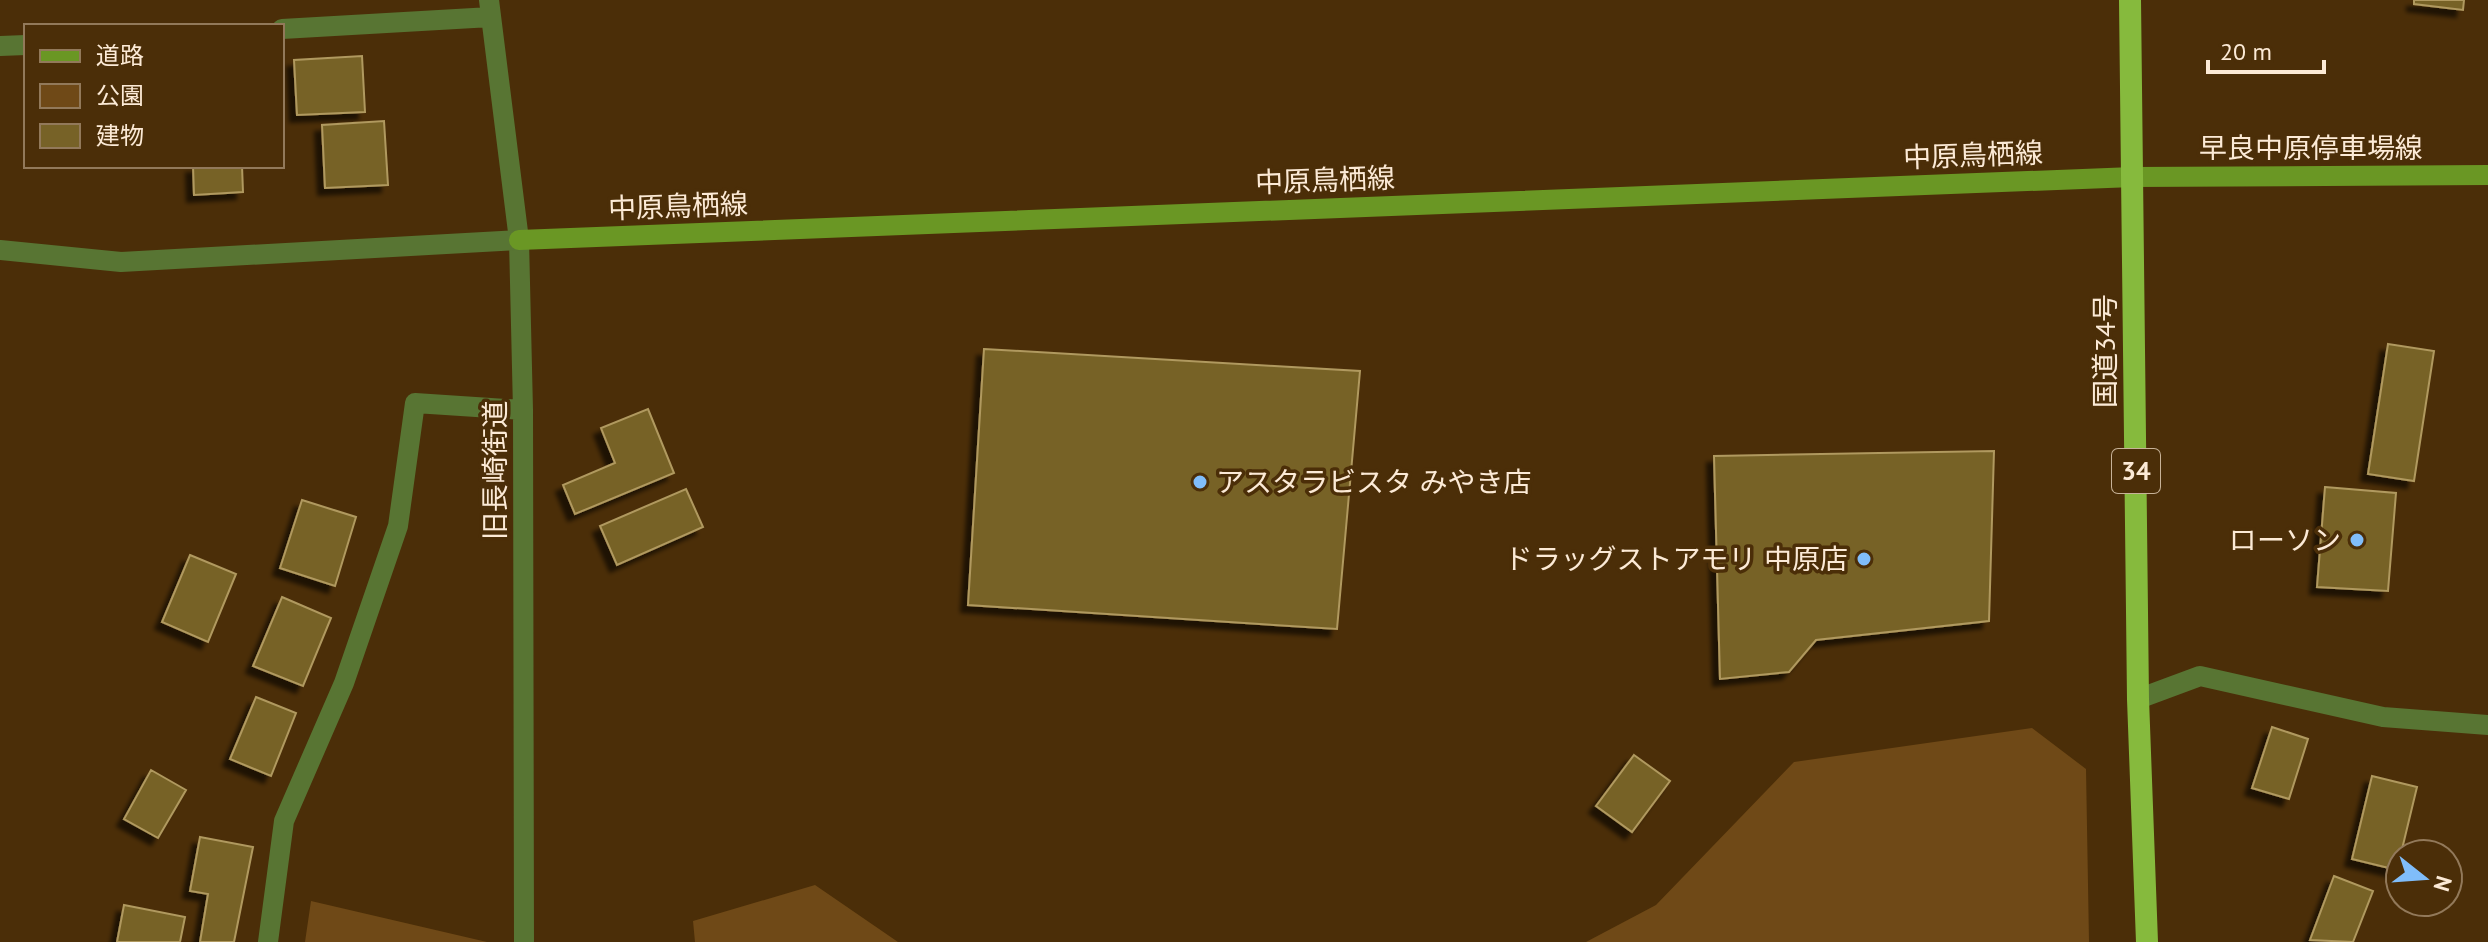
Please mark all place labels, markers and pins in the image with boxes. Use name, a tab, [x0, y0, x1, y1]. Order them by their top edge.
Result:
place label: アスタラビスタ みやき店	[1216, 463, 1531, 500]
marker: アスタラビスタ みやき店	[1191, 473, 1209, 491]
place label: ローソン	[2229, 521, 2341, 558]
marker: ローソン	[2348, 531, 2366, 549]
place label: ドラッグストアモリ 中原店	[1505, 540, 1848, 577]
marker: ドラッグストアモリ 中原店	[1855, 550, 1873, 568]

